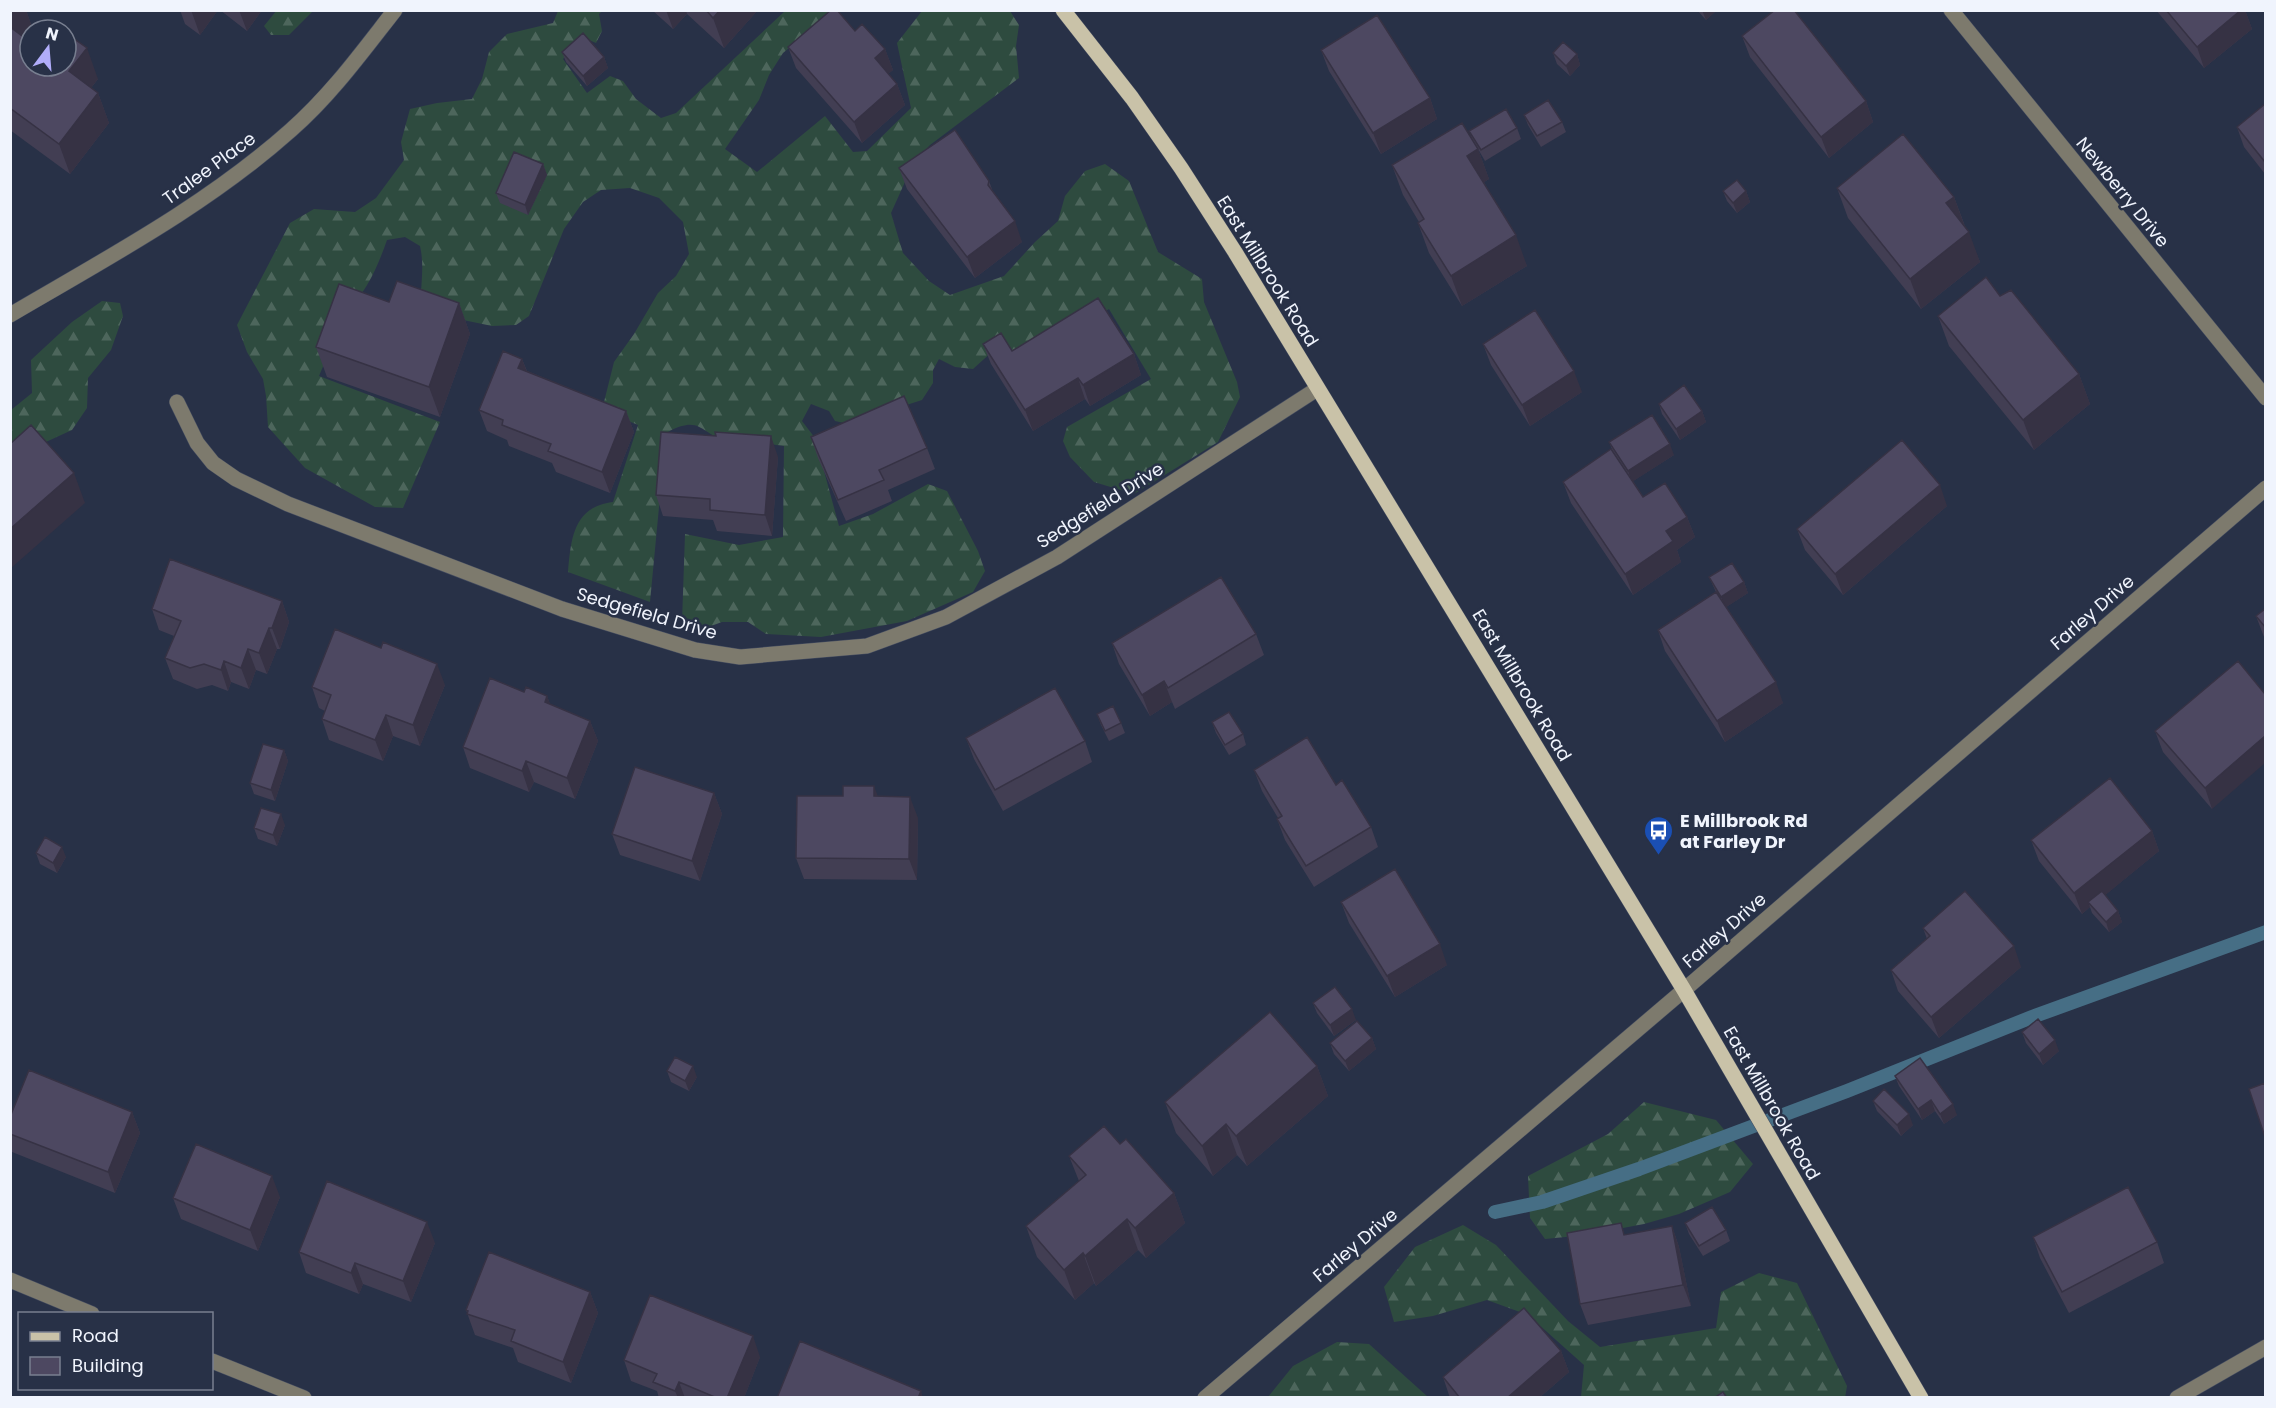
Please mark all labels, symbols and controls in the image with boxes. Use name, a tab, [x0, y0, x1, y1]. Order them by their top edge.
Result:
north arrow	[18, 18, 78, 78]
text: N	[43, 21, 61, 47]
street label: Tralee Place	[157, 126, 261, 210]
street label: Newberry Drive	[2071, 132, 2175, 252]
street label: East Millbrook Road	[1211, 191, 1325, 351]
street label: Sedgefield Drive	[1032, 456, 1168, 554]
street label: Farley Drive	[2045, 569, 2139, 655]
street label: Sedgefield Drive	[574, 581, 720, 645]
street label: East Millbrook Road	[1467, 604, 1577, 766]
place label: E Millbrook Rd at Farley Dr	[1680, 808, 1808, 854]
bus stop icon: E Millbrook Rd at Farley Dr	[1643, 814, 1675, 856]
street label: Farley Drive	[1677, 887, 1771, 973]
street label: East Millbrook Road	[1718, 1022, 1826, 1184]
street label: Farley Drive	[1307, 1202, 1403, 1288]
legend	[18, 1312, 213, 1390]
text: Road	[72, 1323, 119, 1348]
text: Building	[72, 1353, 144, 1378]

